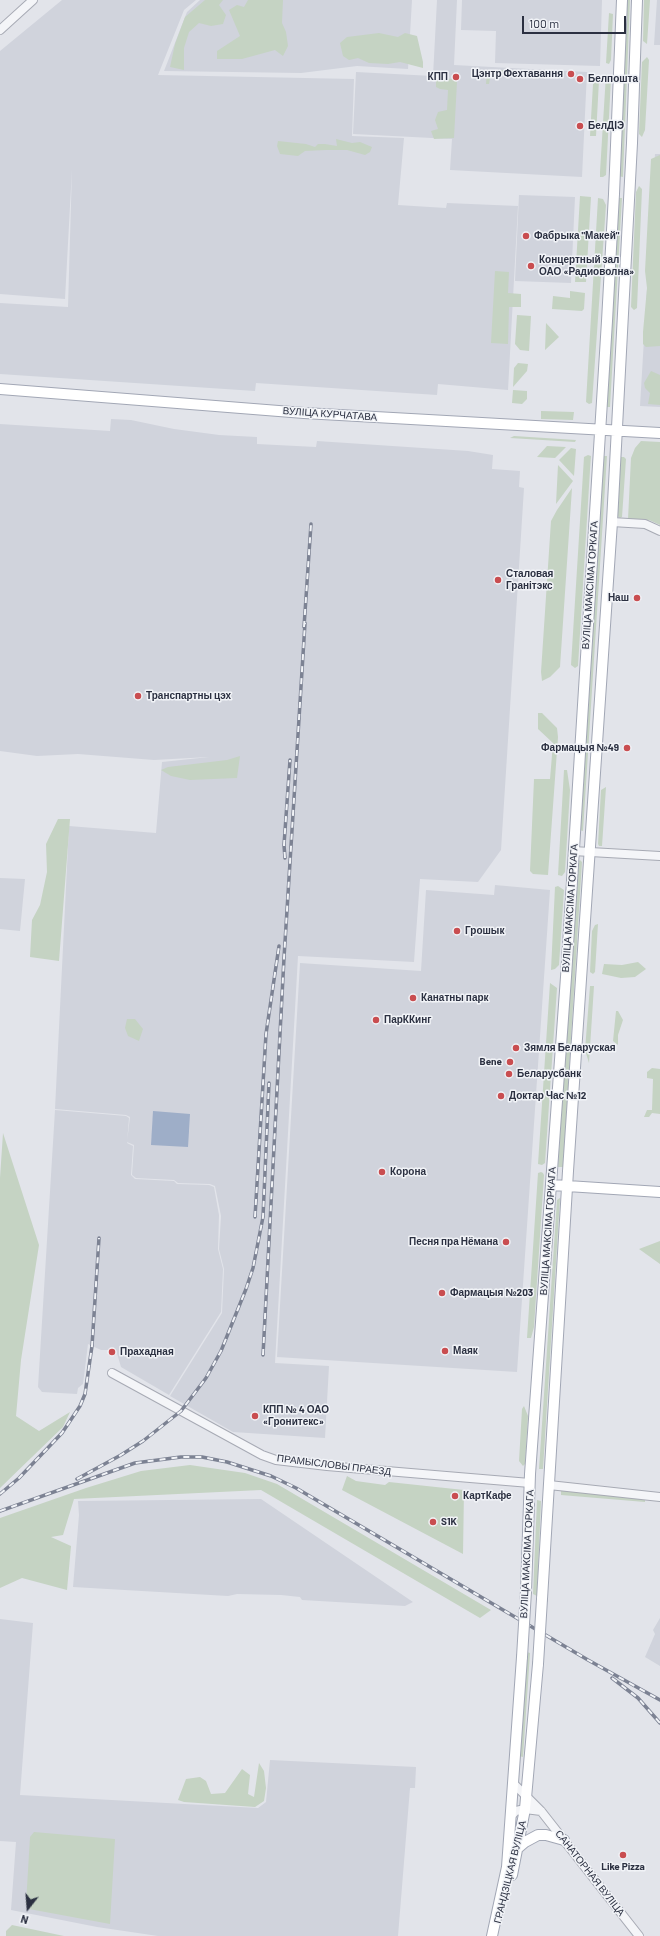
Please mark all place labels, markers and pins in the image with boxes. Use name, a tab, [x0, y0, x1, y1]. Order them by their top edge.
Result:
place label: Цэнтр Фехтавання	[472, 68, 563, 80]
marker: Цэнтр Фехтавання	[566, 69, 576, 79]
place label: КПП	[428, 71, 448, 83]
marker: КПП	[451, 72, 461, 82]
place label: Белпошта	[588, 73, 638, 85]
marker: Белпошта	[575, 74, 585, 84]
place label: БелДІЭ	[588, 120, 624, 132]
marker: БелДІЭ	[575, 121, 585, 131]
place label: Фабрыка "Макей"	[534, 230, 619, 242]
marker: Фабрыка "Макей"	[521, 231, 531, 241]
place label: Концертный зал ОАО «Радиоволна»	[539, 254, 634, 278]
marker: Концертный зал ОАО «Радиоволна»	[526, 261, 536, 271]
place label: Сталовая Гранітэкс	[506, 568, 553, 592]
marker: Сталовая Гранітэкс	[493, 575, 503, 585]
place label: Наш	[608, 592, 629, 604]
marker: Наш	[632, 593, 642, 603]
place label: Транспартны цэх	[146, 690, 231, 702]
marker: Транспартны цэх	[133, 691, 143, 701]
place label: Фармацыя №49	[541, 742, 619, 754]
marker: Фармацыя №49	[622, 743, 632, 753]
place label: Грошык	[465, 925, 504, 937]
marker: Грошык	[452, 926, 462, 936]
place label: Канатны парк	[421, 992, 489, 1004]
marker: Канатны парк	[408, 993, 418, 1003]
place label: ПарККинг	[384, 1014, 431, 1026]
marker: ПарККинг	[371, 1015, 381, 1025]
place label: Зямля Беларуская	[524, 1042, 616, 1054]
marker: Зямля Беларуская	[511, 1043, 521, 1053]
place label: Bene	[479, 1056, 502, 1068]
marker: Bene	[505, 1057, 515, 1067]
place label: Беларусбанк	[517, 1068, 581, 1080]
marker: Беларусбанк	[504, 1069, 514, 1079]
place label: Доктар Час №12	[509, 1090, 586, 1102]
marker: Доктар Час №12	[496, 1091, 506, 1101]
place label: Корона	[390, 1166, 426, 1178]
marker: Корона	[377, 1167, 387, 1177]
place label: Песня пра Нёмана	[409, 1236, 498, 1248]
marker: Песня пра Нёмана	[501, 1237, 511, 1247]
place label: Фармацыя №203	[450, 1287, 533, 1299]
marker: Фармацыя №203	[437, 1288, 447, 1298]
place label: Маяк	[453, 1345, 478, 1357]
place label: Прахадная	[120, 1346, 174, 1358]
marker: Маяк	[440, 1346, 450, 1356]
marker: Прахадная	[107, 1347, 117, 1357]
place label: КПП № 4 ОАО «Гронитекс»	[263, 1404, 329, 1428]
marker: КПП № 4 ОАО «Гронитекс»	[250, 1411, 260, 1421]
place label: КартКафе	[463, 1490, 512, 1502]
marker: КартКафе	[450, 1491, 460, 1501]
place label: S1K	[441, 1516, 457, 1528]
marker: S1K	[428, 1517, 438, 1527]
marker: Like Pizza	[618, 1850, 628, 1860]
place label: Like Pizza	[601, 1861, 645, 1873]

